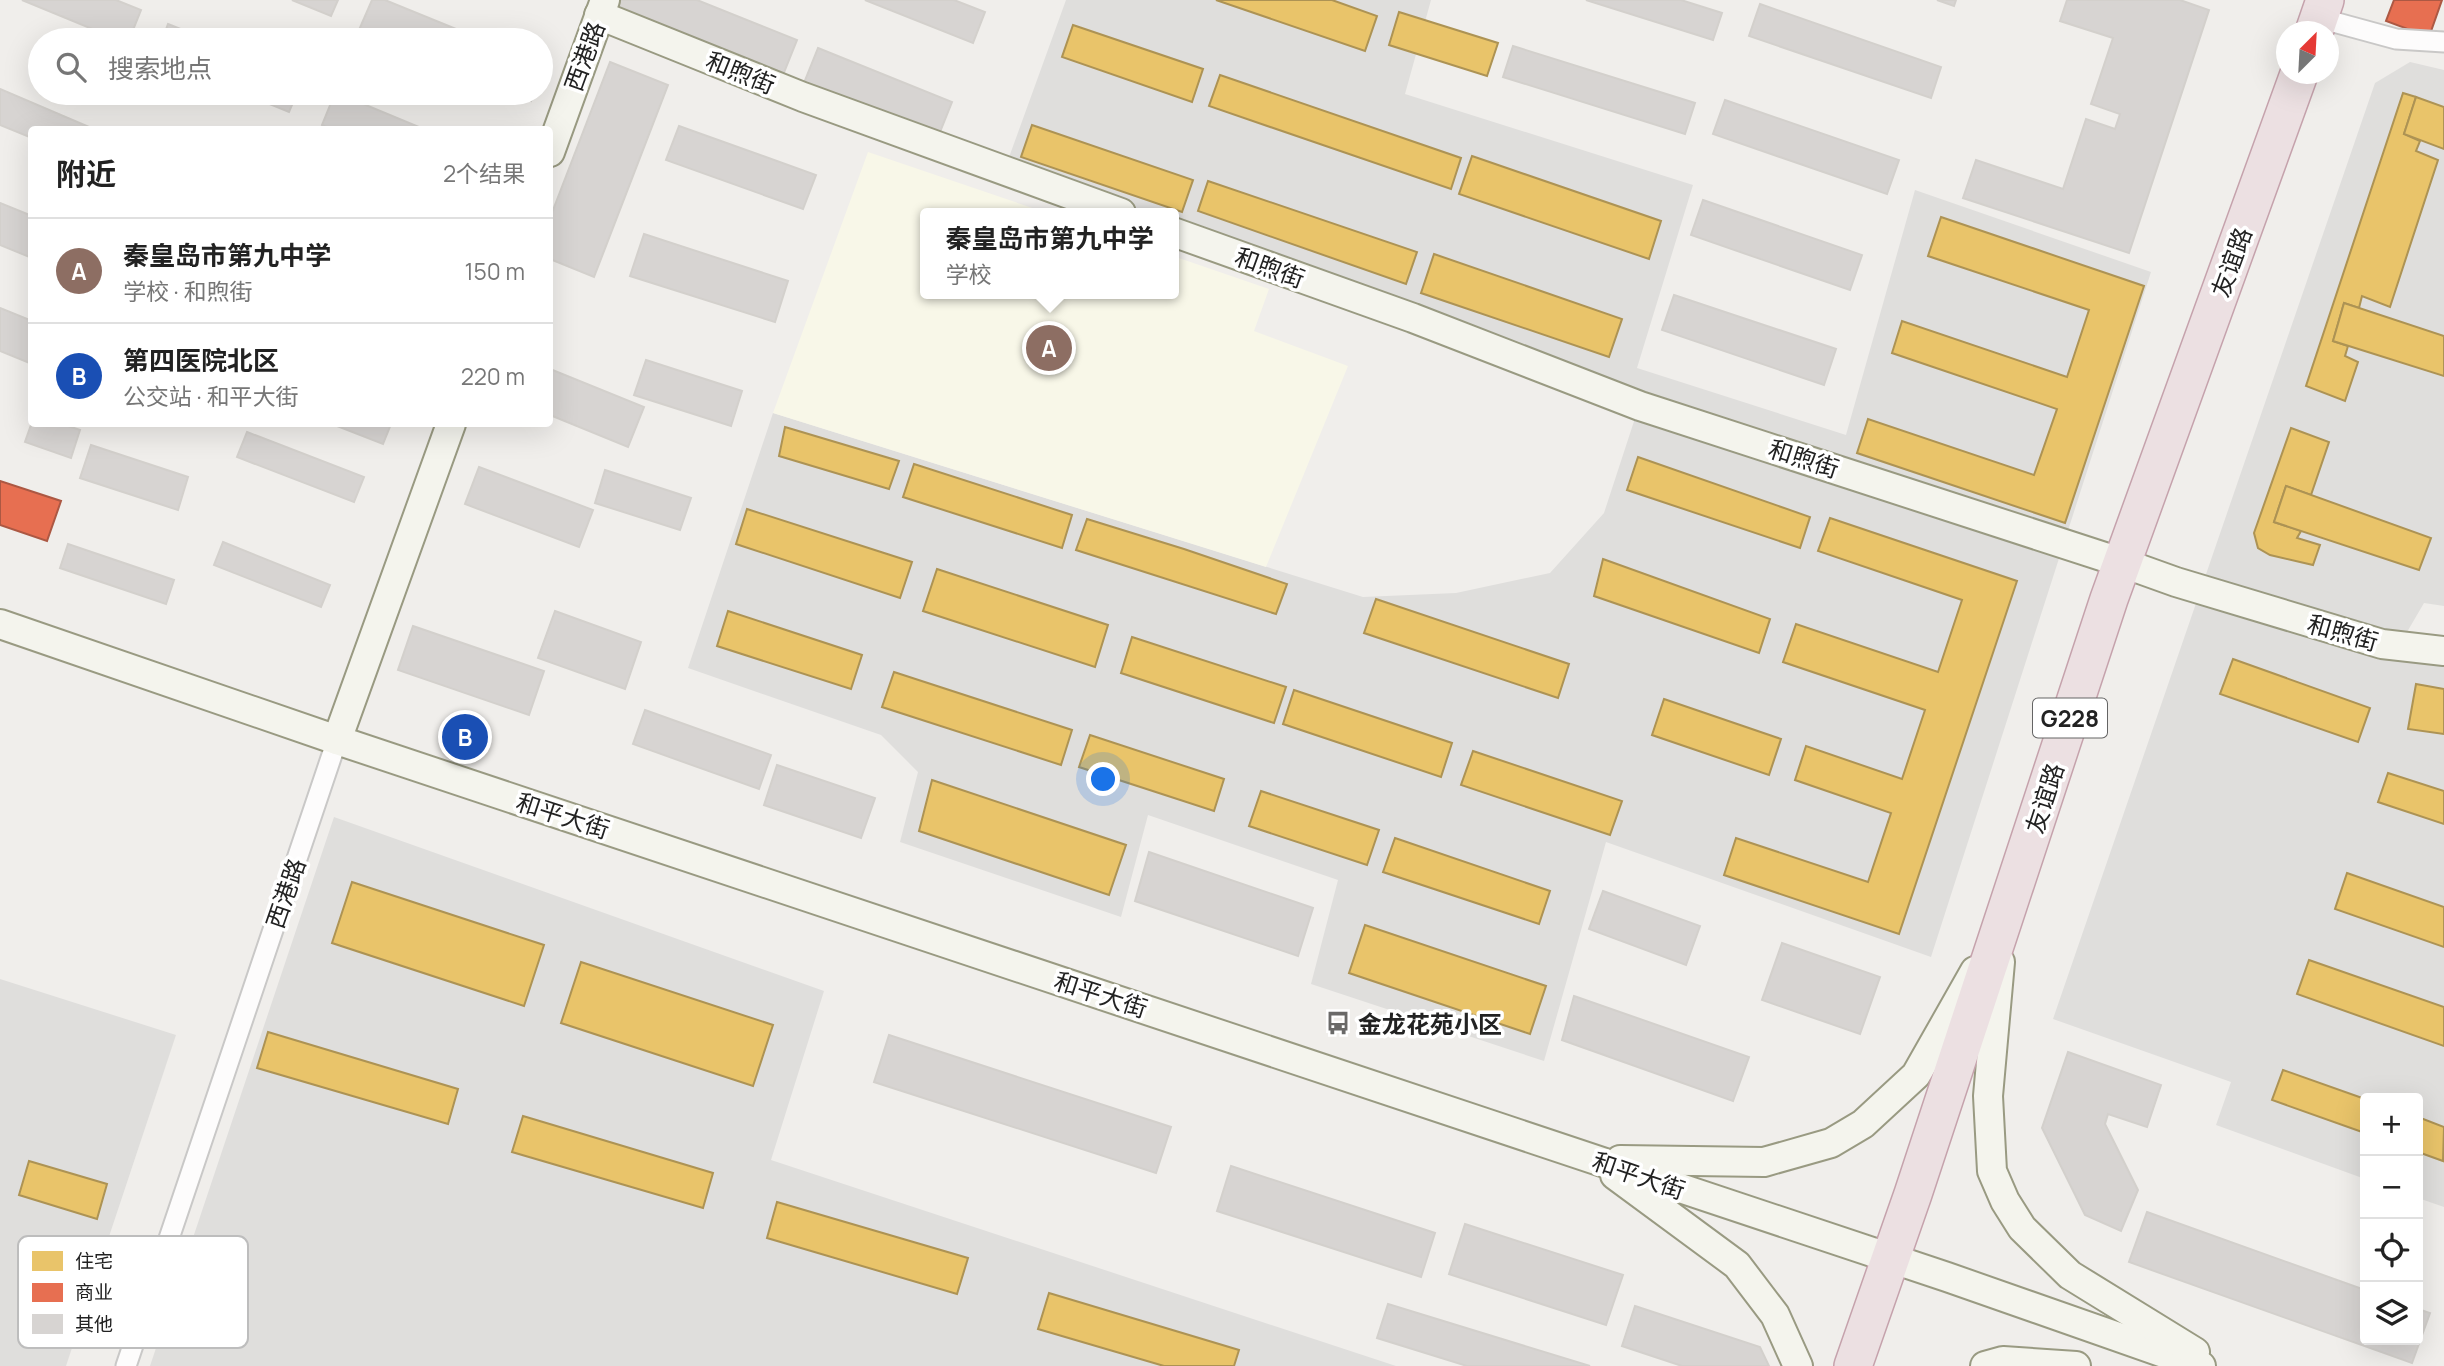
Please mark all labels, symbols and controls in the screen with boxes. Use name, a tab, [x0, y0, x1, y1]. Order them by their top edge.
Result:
street label: 西港路	[556, 17, 612, 95]
north arrow	[2276, 21, 2339, 84]
search box	[28, 28, 553, 105]
street label: 和煦街	[701, 43, 781, 101]
icon: search	[52, 48, 90, 86]
text: 搜索地点	[108, 50, 212, 86]
text: 附近	[56, 153, 116, 194]
text: 2个结果	[443, 157, 525, 189]
popup	[920, 208, 1179, 299]
text: 秦皇岛市第九中学	[945, 220, 1154, 256]
street label: 友谊路	[2203, 223, 2259, 301]
text: 秦皇岛市第九中学	[123, 237, 331, 273]
street label: 和煦街	[1231, 239, 1309, 295]
text: A	[71, 255, 87, 287]
text: 150 m	[465, 255, 525, 287]
text: 学校	[945, 258, 991, 290]
text: 学校 · 和煦街	[123, 275, 252, 307]
pin: A	[1026, 322, 1072, 374]
text: 第四医院北区	[123, 342, 279, 378]
text: B	[72, 360, 86, 392]
text: 220 m	[461, 360, 525, 392]
text: 公交站 · 和平大街	[123, 380, 298, 412]
street label: 和煦街	[1765, 431, 1843, 485]
street label: 和煦街	[2304, 606, 2382, 658]
road number: G228	[2033, 698, 2107, 738]
pin: B	[442, 711, 488, 763]
street label: 友谊路	[2017, 759, 2071, 837]
your location	[1086, 762, 1120, 796]
street label: 和平大街	[512, 784, 614, 846]
street label: 西港路	[258, 854, 312, 932]
street label: 和平大街	[1050, 963, 1152, 1025]
place label: 金龙花苑小区	[1358, 1007, 1502, 1040]
bus stop icon: 金龙花苑小区	[1324, 1009, 1352, 1037]
map controls	[2360, 1093, 2423, 1345]
button: +	[2360, 1093, 2423, 1156]
street label: 和平大街	[1588, 1144, 1690, 1206]
button: −	[2360, 1156, 2423, 1219]
button: locate	[2360, 1219, 2423, 1282]
legend	[18, 1236, 248, 1348]
text: 住宅	[75, 1248, 113, 1274]
text: 商业	[75, 1279, 113, 1305]
button: layers	[2360, 1282, 2423, 1345]
text: 其他	[75, 1311, 113, 1337]

